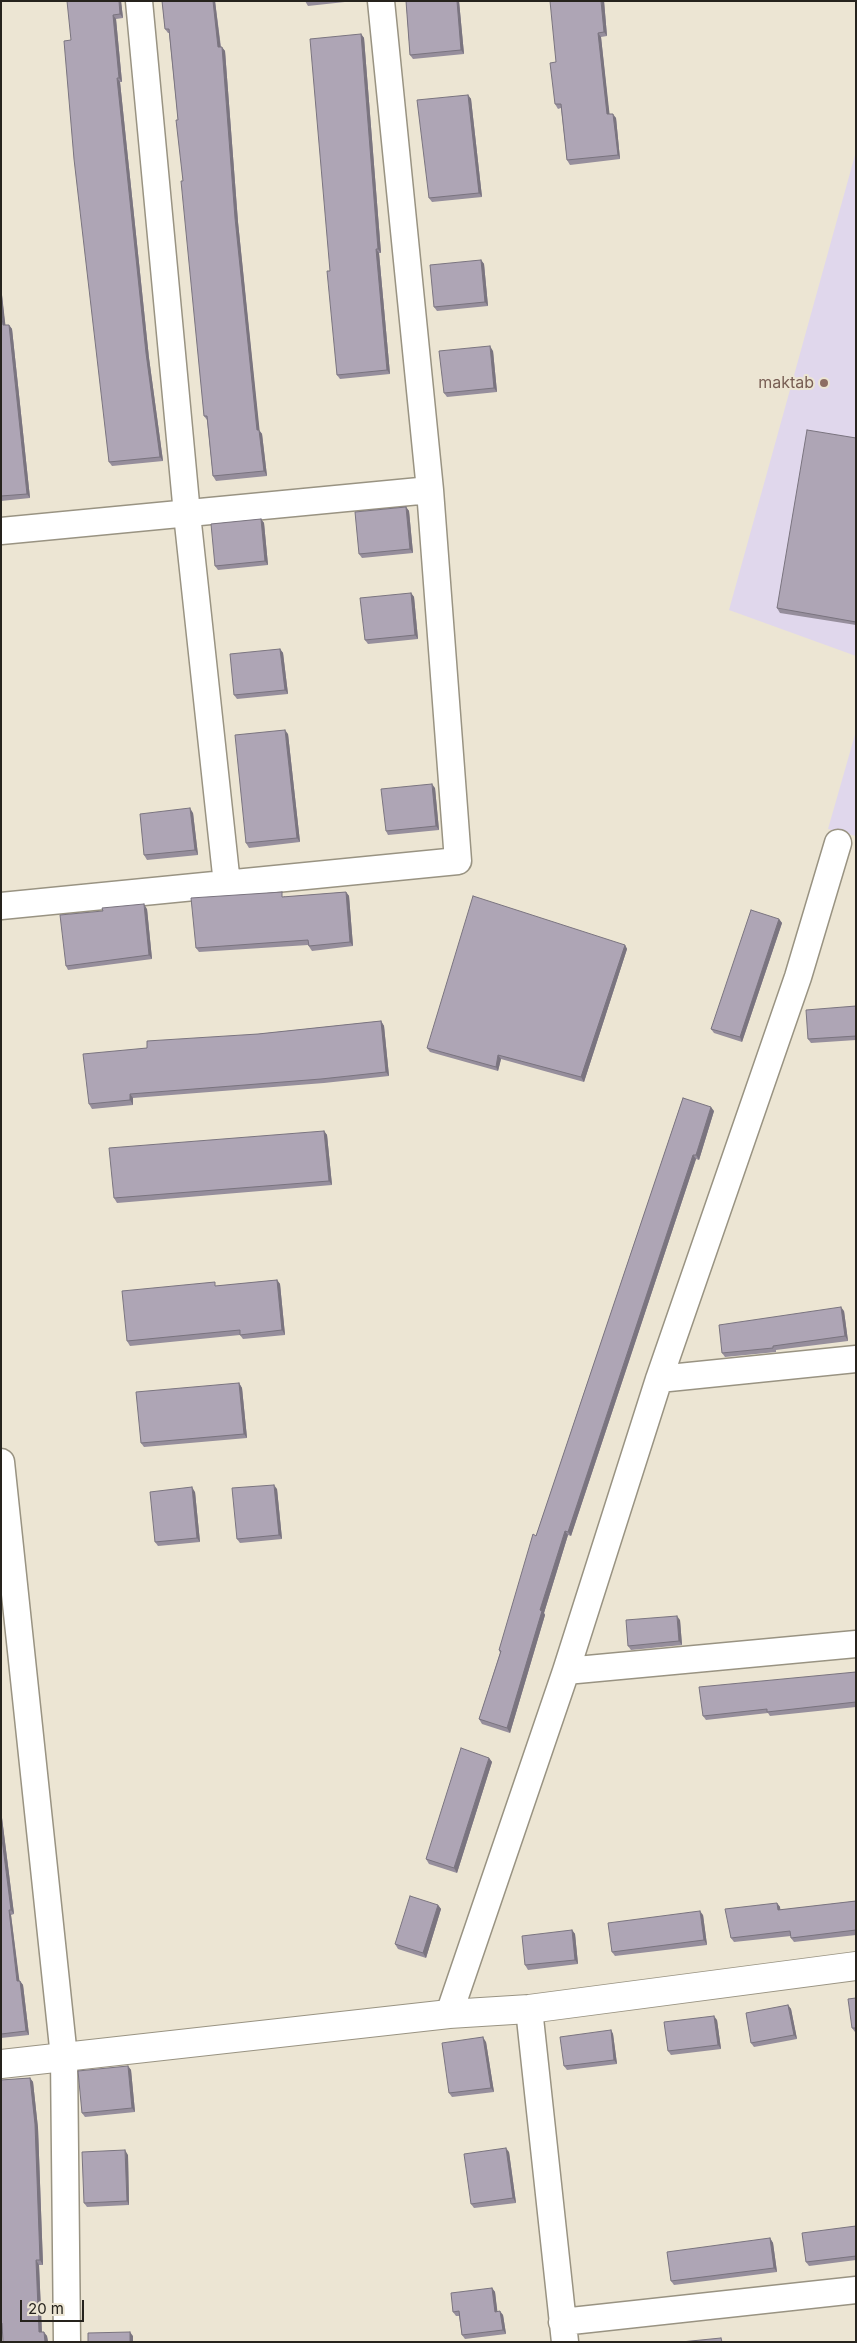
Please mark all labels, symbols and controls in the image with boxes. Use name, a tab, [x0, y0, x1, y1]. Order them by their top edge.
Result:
place label: maktab	[758, 373, 814, 393]
marker: maktab	[818, 377, 830, 389]
scale bar	[22, 2290, 86, 2322]
text: 20 m	[28, 2299, 64, 2318]

